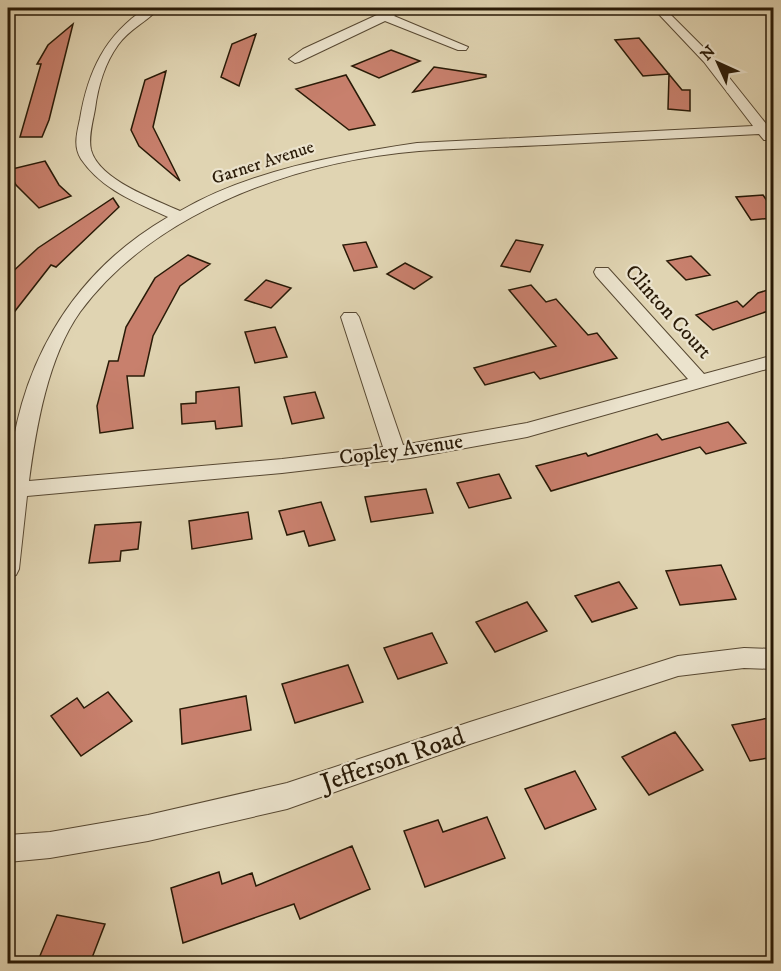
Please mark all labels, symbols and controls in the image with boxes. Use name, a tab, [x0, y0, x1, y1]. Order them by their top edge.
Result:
north arrow	[688, 33, 748, 93]
text: N	[696, 41, 720, 65]
street label: Garner Avenue	[209, 136, 317, 190]
street label: Clinton Court	[619, 260, 717, 365]
street label: Copley Avenue	[338, 428, 465, 472]
street label: Jefferson Road	[315, 720, 469, 801]

